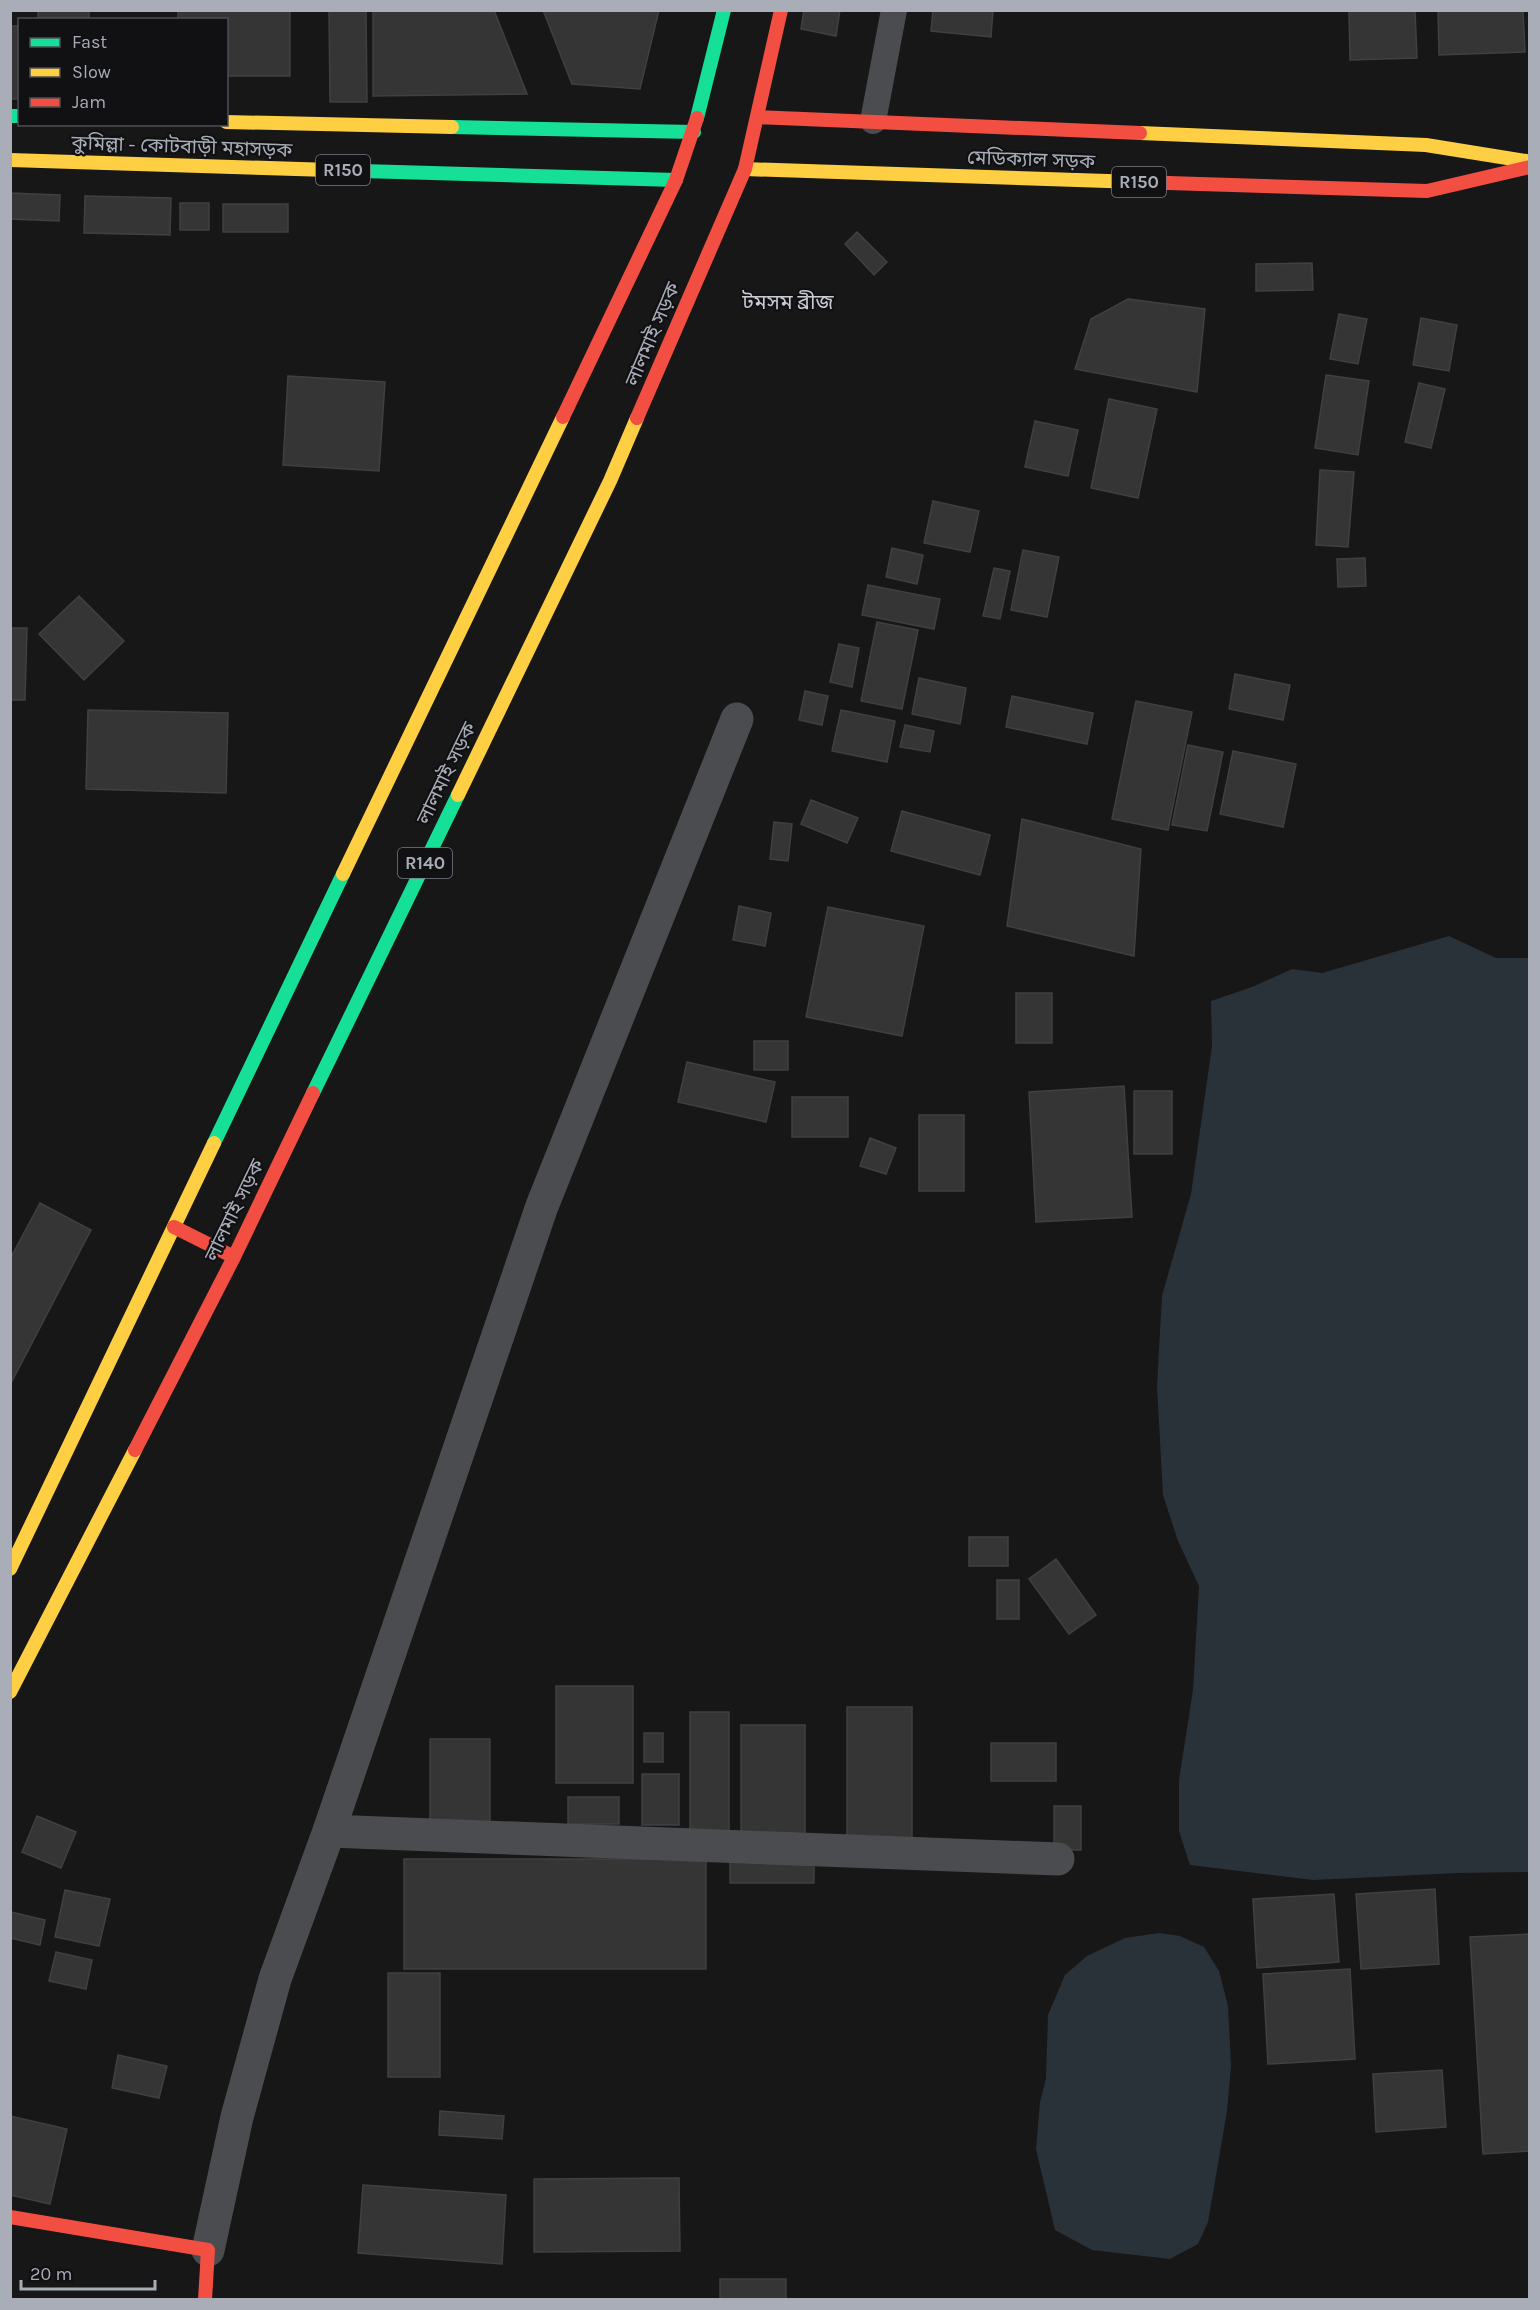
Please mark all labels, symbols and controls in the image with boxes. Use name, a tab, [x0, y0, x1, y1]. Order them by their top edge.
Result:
legend	[18, 18, 228, 126]
text: Fast	[72, 31, 107, 53]
text: Slow	[72, 61, 111, 83]
text: Jam	[72, 91, 106, 113]
street label: কুমিল্লা - কোটবাড়ী মহাসড়ক	[70, 130, 294, 162]
street label: মেডিক্যাল সড়ক	[967, 145, 1096, 173]
road number: R150	[316, 155, 370, 185]
road number: R150	[1112, 167, 1166, 197]
street label: লালমাই সড়ক	[619, 278, 685, 390]
district label: টমসম ব্রীজ	[741, 290, 835, 314]
street label: লালমাই সড়ক	[411, 717, 481, 829]
road number: R140	[398, 848, 452, 878]
street label: লালমাই সড়ক	[199, 1154, 269, 1266]
scale bar	[21, 2253, 154, 2291]
text: 20 m	[30, 2263, 72, 2285]

